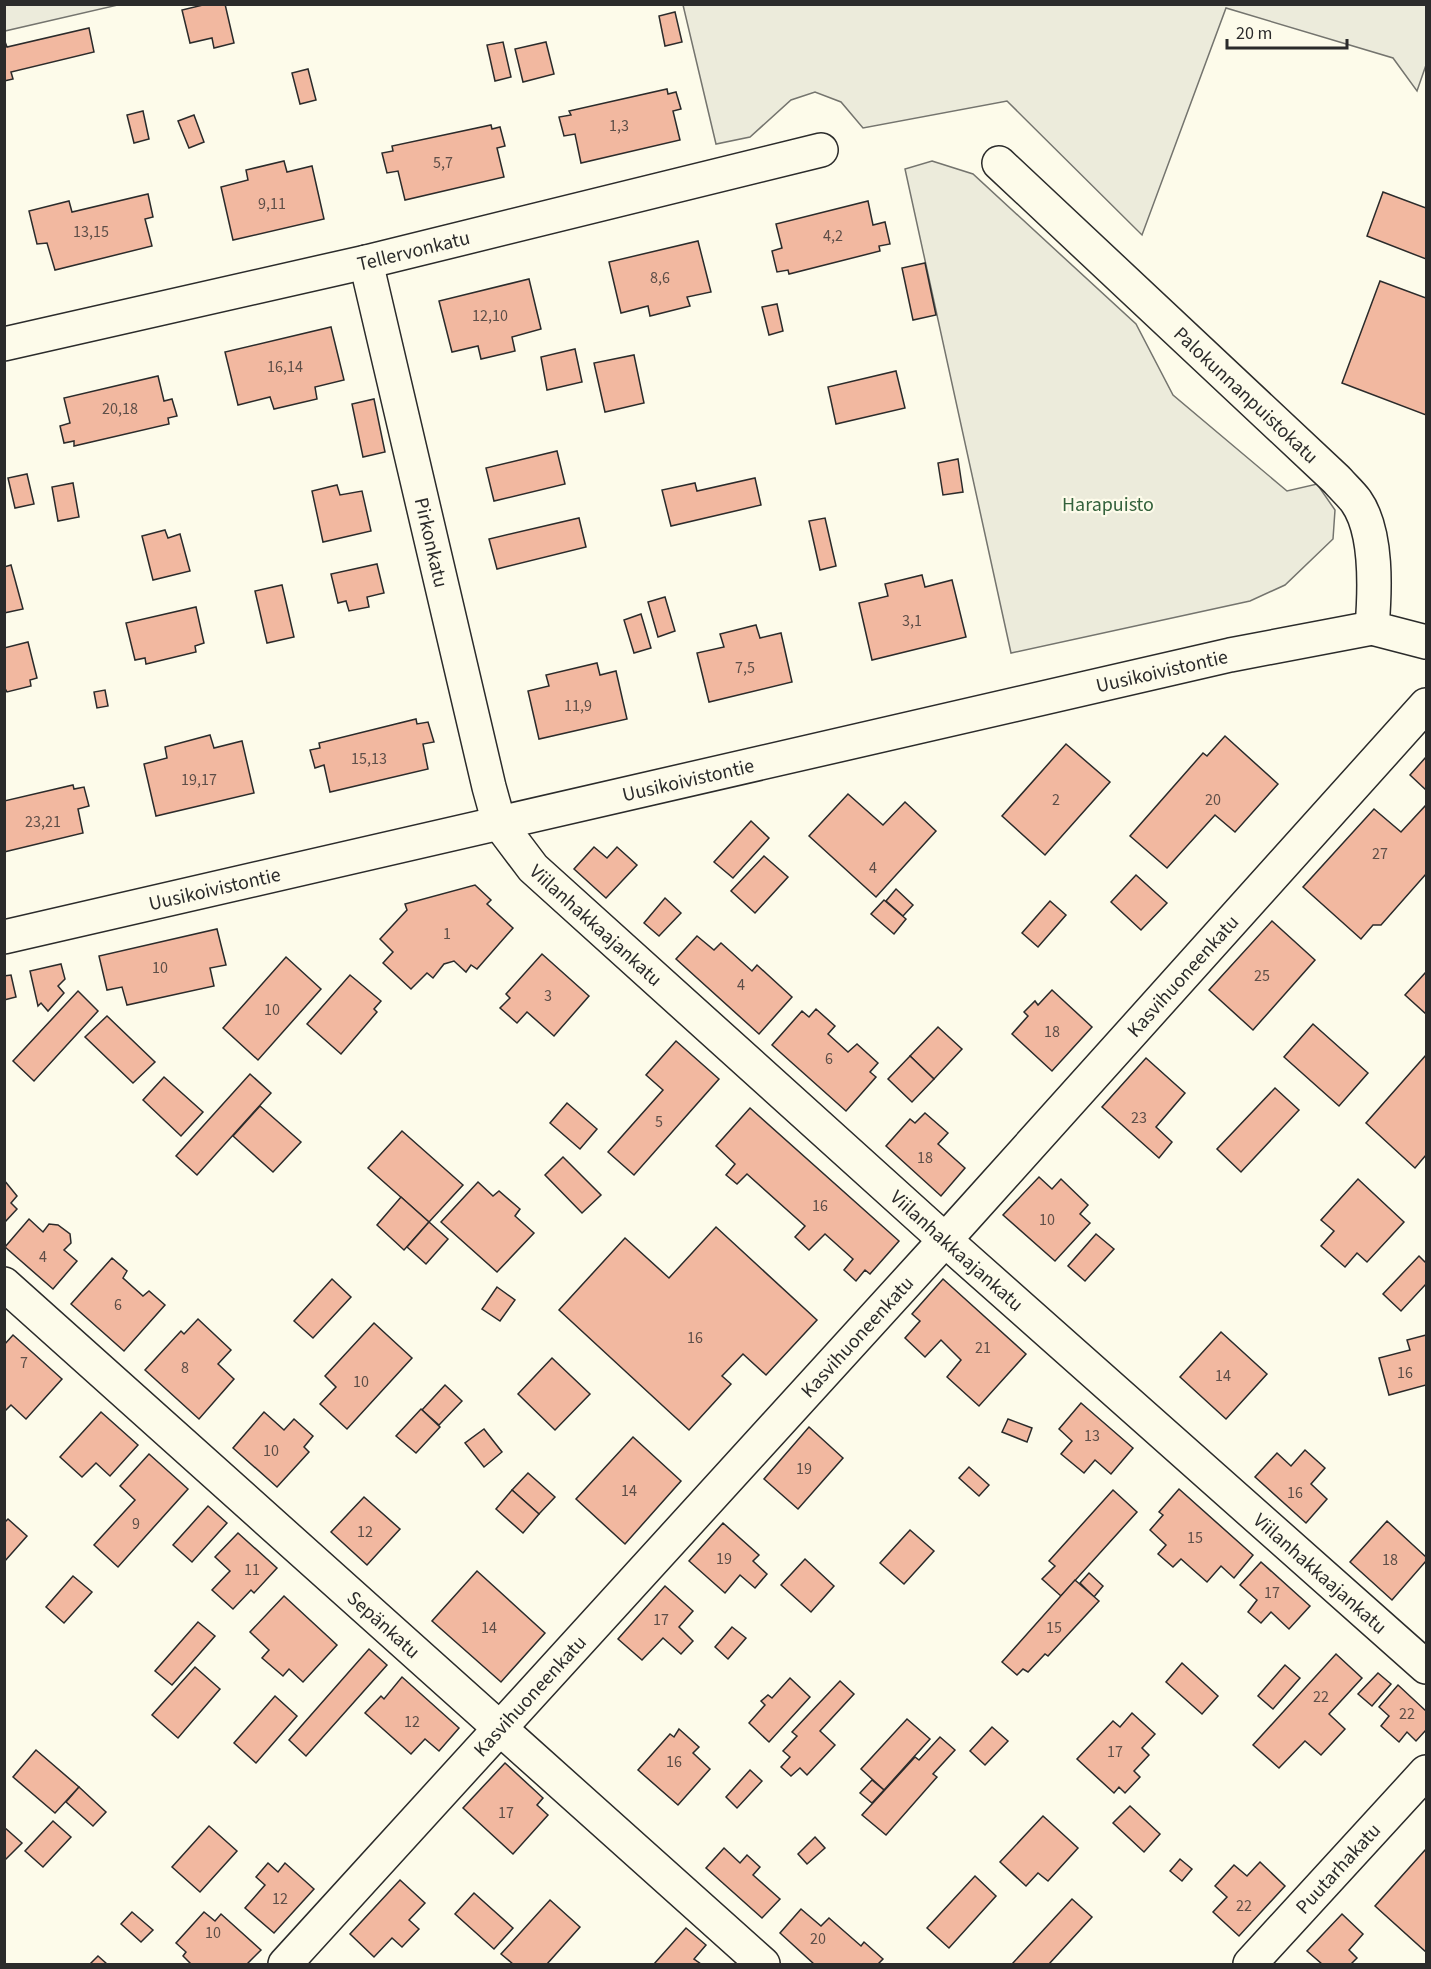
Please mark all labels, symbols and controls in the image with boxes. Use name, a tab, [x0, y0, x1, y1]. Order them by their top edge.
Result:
scale bar	[1227, 12, 1347, 50]
text: 20 m	[1236, 21, 1272, 46]
house number: 1,3	[609, 115, 629, 137]
house number: 5,7	[433, 152, 453, 174]
house number: 9,11	[258, 193, 286, 215]
house number: 13,15	[73, 221, 109, 243]
street label: Tellervonkatu	[355, 224, 473, 279]
house number: 4,2	[823, 225, 843, 247]
house number: 8,6	[650, 267, 670, 289]
house number: 12,10	[472, 305, 508, 327]
street label: Palokunnanpuistokatu	[1167, 321, 1324, 471]
house number: 16,14	[267, 356, 303, 378]
house number: 20,18	[102, 398, 138, 420]
park label: Harapuisto	[1062, 491, 1154, 519]
street label: Pirkonkatu	[407, 495, 455, 590]
house number: 3,1	[902, 610, 922, 632]
street label: Uusikoivistontie	[1093, 643, 1231, 700]
house number: 7,5	[735, 657, 755, 679]
house number: 11,9	[564, 695, 592, 717]
house number: 15,13	[351, 748, 387, 770]
street label: Uusikoivistontie	[620, 752, 757, 809]
house number: 19,17	[181, 769, 217, 791]
house number: 2	[1052, 789, 1060, 811]
house number: 20	[1205, 789, 1221, 811]
house number: 23,21	[25, 811, 61, 833]
house number: 27	[1372, 843, 1388, 865]
house number: 4	[869, 857, 877, 879]
street label: Viilanhakkaajankatu	[523, 858, 668, 993]
street label: Uusikoivistontie	[146, 861, 284, 918]
street label: Kasvihuoneenkatu	[1121, 909, 1246, 1044]
house number: 1	[443, 923, 451, 945]
house number: 10	[152, 957, 168, 979]
house number: 25	[1254, 965, 1270, 987]
house number: 4	[737, 974, 745, 996]
house number: 3	[544, 985, 552, 1007]
house number: 10	[264, 999, 280, 1021]
house number: 18	[1044, 1021, 1060, 1043]
house number: 6	[825, 1048, 833, 1070]
house number: 23	[1131, 1107, 1147, 1129]
house number: 5	[655, 1111, 663, 1133]
house number: 18	[917, 1147, 933, 1169]
street label: Viilanhakkaajankatu	[884, 1184, 1029, 1318]
house number: 16	[812, 1195, 828, 1217]
house number: 10	[1039, 1209, 1055, 1231]
house number: 4	[39, 1246, 47, 1268]
street label: Kasvihuoneenkatu	[795, 1270, 921, 1404]
house number: 6	[114, 1294, 122, 1316]
house number: 16	[687, 1327, 703, 1349]
house number: 21	[975, 1337, 991, 1359]
house number: 7	[20, 1352, 28, 1374]
house number: 8	[181, 1357, 189, 1379]
house number: 16	[1397, 1362, 1413, 1384]
house number: 14	[1215, 1365, 1231, 1387]
house number: 10	[353, 1371, 369, 1393]
house number: 13	[1084, 1425, 1100, 1447]
house number: 10	[263, 1440, 279, 1462]
house number: 19	[796, 1458, 812, 1480]
house number: 14	[621, 1480, 637, 1502]
house number: 16	[1287, 1482, 1303, 1504]
street label: Viilanhakkaajankatu	[1247, 1507, 1393, 1641]
house number: 9	[132, 1513, 140, 1535]
house number: 12	[357, 1521, 373, 1543]
house number: 15	[1187, 1527, 1203, 1549]
house number: 19	[716, 1548, 732, 1570]
house number: 18	[1382, 1549, 1398, 1571]
house number: 11	[244, 1559, 260, 1581]
house number: 17	[1264, 1582, 1280, 1604]
street label: Sepänkatu	[340, 1585, 426, 1665]
house number: 17	[653, 1609, 669, 1631]
house number: 14	[481, 1617, 497, 1639]
house number: 15	[1046, 1617, 1062, 1639]
street label: Kasvihuoneenkatu	[467, 1629, 593, 1763]
house number: 22	[1313, 1686, 1329, 1708]
house number: 22	[1399, 1703, 1415, 1725]
house number: 12	[404, 1711, 420, 1733]
house number: 17	[1107, 1741, 1123, 1763]
house number: 16	[666, 1751, 682, 1773]
house number: 17	[498, 1802, 514, 1824]
street label: Puutarhakatu	[1290, 1817, 1388, 1921]
house number: 12	[272, 1888, 288, 1910]
house number: 22	[1236, 1895, 1252, 1917]
house number: 10	[205, 1922, 221, 1944]
house number: 20	[810, 1928, 826, 1950]

